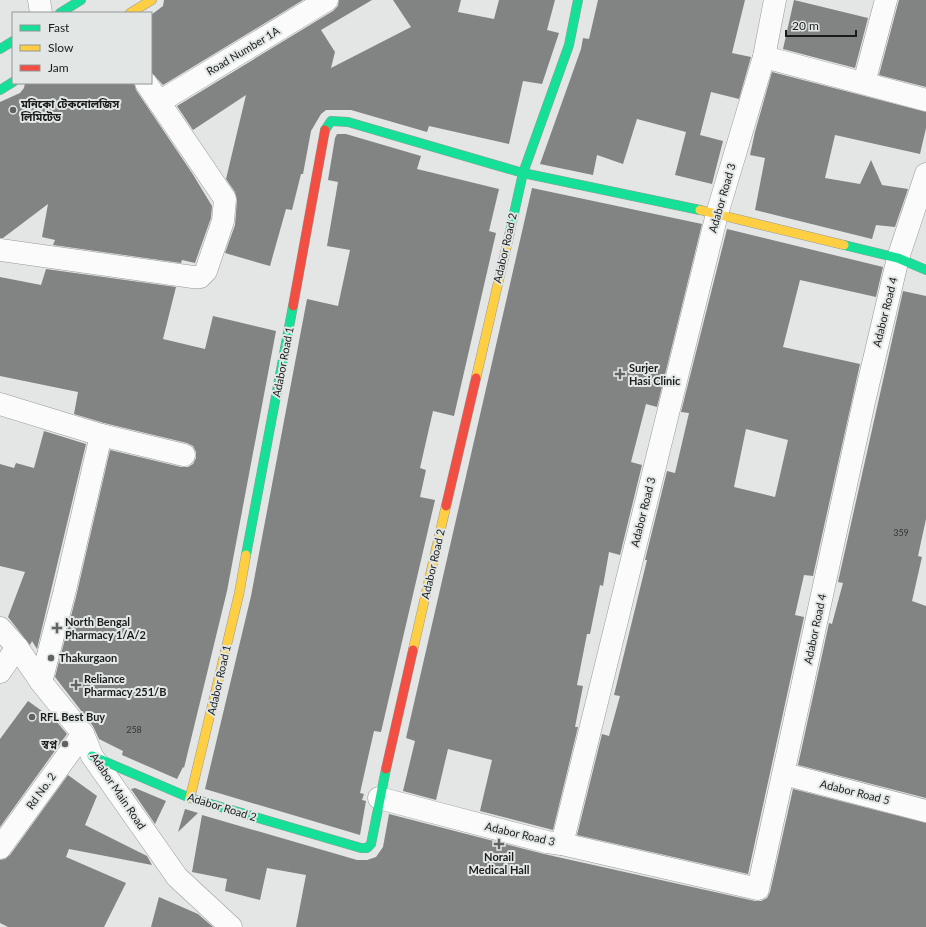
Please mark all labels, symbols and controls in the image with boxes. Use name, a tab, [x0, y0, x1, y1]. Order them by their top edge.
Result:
legend	[12, 12, 152, 84]
scale bar	[786, 12, 856, 38]
text: 20 m	[792, 18, 819, 33]
text: Fast	[48, 20, 70, 35]
street label: Road Number 1A	[204, 23, 282, 78]
text: Slow	[48, 40, 74, 55]
text: Jam	[48, 60, 69, 75]
place label: মনিকো টেকনোলজিস লিমিটেড	[20, 97, 120, 123]
marker: মনিকো টেকনোলজিস লিমিটেড	[8, 105, 18, 115]
street label: Adabor Road 3	[705, 162, 738, 234]
street label: Adabor Road 2	[490, 212, 519, 284]
street label: Adabor Road 4	[870, 275, 900, 348]
street label: Adabor Road 1	[269, 326, 296, 398]
place label: Surjer Hasi Clinic	[629, 361, 681, 387]
marker: Surjer Hasi Clinic	[614, 368, 626, 380]
street label: Adabor Road 3	[628, 476, 657, 548]
house number: 359	[893, 527, 909, 538]
street label: Adabor Road 2	[418, 528, 447, 600]
street label: Adabor Road 4	[801, 592, 828, 665]
place label: North Bengal Pharmacy 1/A/2	[65, 615, 146, 641]
marker: North Bengal Pharmacy 1/A/2	[52, 623, 62, 633]
street label: Adabor Road 1	[204, 644, 233, 716]
place label: Thakurgaon	[59, 651, 117, 664]
marker: Thakurgaon	[46, 653, 56, 663]
place label: Reliance Pharmacy 251/B	[84, 672, 167, 698]
marker: Reliance Pharmacy 251/B	[71, 680, 81, 690]
place label: RFL Best Buy	[40, 710, 105, 723]
marker: RFL Best Buy	[27, 712, 37, 722]
house number: 258	[126, 724, 142, 735]
place label: স্বপ্ন	[41, 737, 58, 750]
marker: স্বপ্ন	[60, 739, 70, 749]
street label: Adabor Main Road	[88, 750, 149, 831]
street label: Rd No. 2	[23, 770, 58, 811]
street label: Adabor Road 5	[819, 777, 891, 806]
street label: Adabor Road 2	[186, 790, 258, 823]
street label: Adabor Road 3	[484, 819, 556, 848]
marker: Norail Medical Hall	[494, 839, 504, 849]
place label: Norail Medical Hall	[469, 850, 530, 876]

